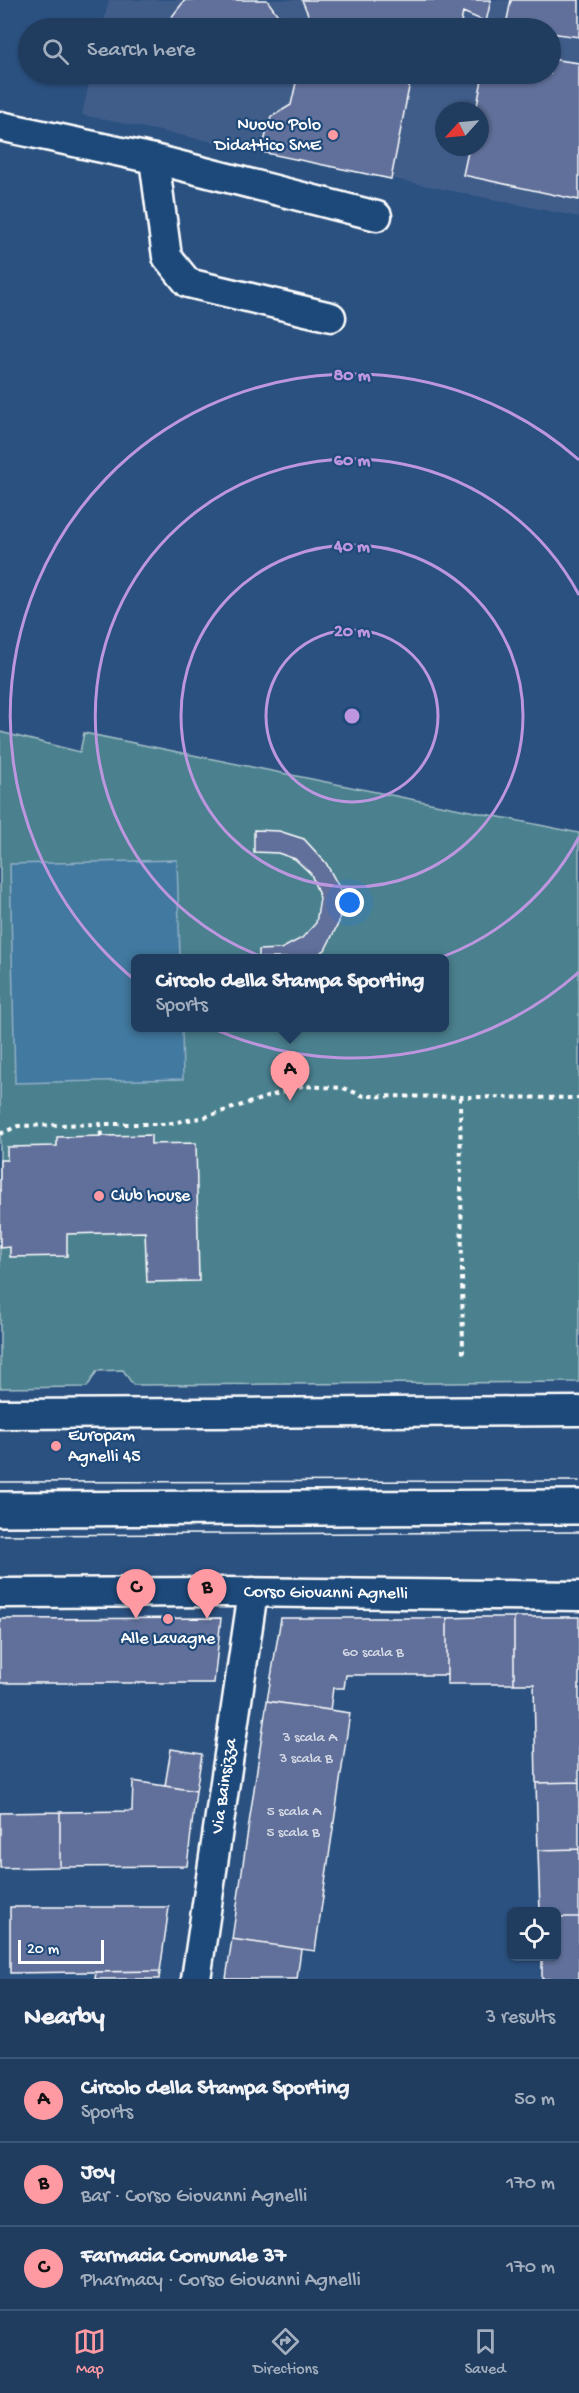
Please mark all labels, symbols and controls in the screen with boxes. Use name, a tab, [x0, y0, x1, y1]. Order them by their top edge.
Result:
search box	[18, 18, 561, 84]
icon: search	[39, 35, 72, 68]
text: Search here	[87, 38, 195, 64]
north arrow	[435, 102, 489, 156]
place label: Nuovo Polo Didattico SME	[213, 115, 322, 157]
marker: Nuovo Polo Didattico SME	[326, 128, 340, 142]
text: 80 m	[333, 366, 371, 387]
text: 60 m	[334, 451, 370, 472]
text: 40 m	[333, 537, 370, 558]
text: 20 m	[334, 622, 370, 643]
centre of rings	[342, 706, 362, 726]
your location	[335, 888, 364, 917]
popup	[131, 954, 449, 1032]
text: Circolo della Stampa Sporting	[156, 969, 424, 995]
text: Sports	[156, 995, 208, 1018]
pin: A	[270, 1052, 310, 1101]
place label: Club house	[111, 1186, 191, 1207]
marker: Club house	[92, 1189, 106, 1203]
place label: Europam Agnelli 45	[68, 1426, 141, 1468]
marker: Europam Agnelli 45	[49, 1439, 63, 1453]
pin: C	[116, 1570, 156, 1619]
pin: B	[188, 1570, 226, 1619]
street label: Corso Giovanni Agnelli	[244, 1582, 408, 1605]
marker: Alle Lavagne	[161, 1612, 175, 1626]
place label: Alle Lavagne	[121, 1629, 216, 1650]
house number: 60 scala B	[342, 1644, 404, 1662]
house number: 3 scala A	[282, 1729, 338, 1747]
street label: Via Bainsizza	[207, 1736, 242, 1836]
house number: 3 scala B	[278, 1750, 333, 1768]
house number: 5 scala A	[267, 1803, 322, 1821]
house number: 5 scala B	[266, 1824, 320, 1842]
map controls	[507, 1907, 561, 1961]
button: locate	[507, 1907, 561, 1961]
scale bar	[18, 1937, 104, 1964]
text: 20 m	[27, 1941, 59, 1960]
text: Nearby	[24, 2003, 105, 2034]
text: 3 results	[486, 2007, 555, 2030]
text: Circolo della Stampa Sporting	[81, 2076, 349, 2102]
text: A	[38, 2089, 49, 2112]
text: 50 m	[514, 2089, 555, 2112]
text: Sports	[81, 2102, 133, 2125]
text: Joy	[81, 2160, 115, 2186]
text: B	[38, 2173, 49, 2196]
text: 170 m	[506, 2173, 555, 2196]
text: Bar · Corso Giovanni Agnelli	[81, 2186, 307, 2209]
text: Farmacia Comunale 37	[81, 2244, 286, 2270]
text: C	[38, 2257, 49, 2280]
text: 170 m	[506, 2257, 555, 2280]
text: Pharmacy · Corso Giovanni Agnelli	[81, 2270, 361, 2293]
tab: Map	[73, 2325, 106, 2380]
tab: Directions	[253, 2325, 318, 2380]
tab: Saved	[465, 2325, 506, 2380]

